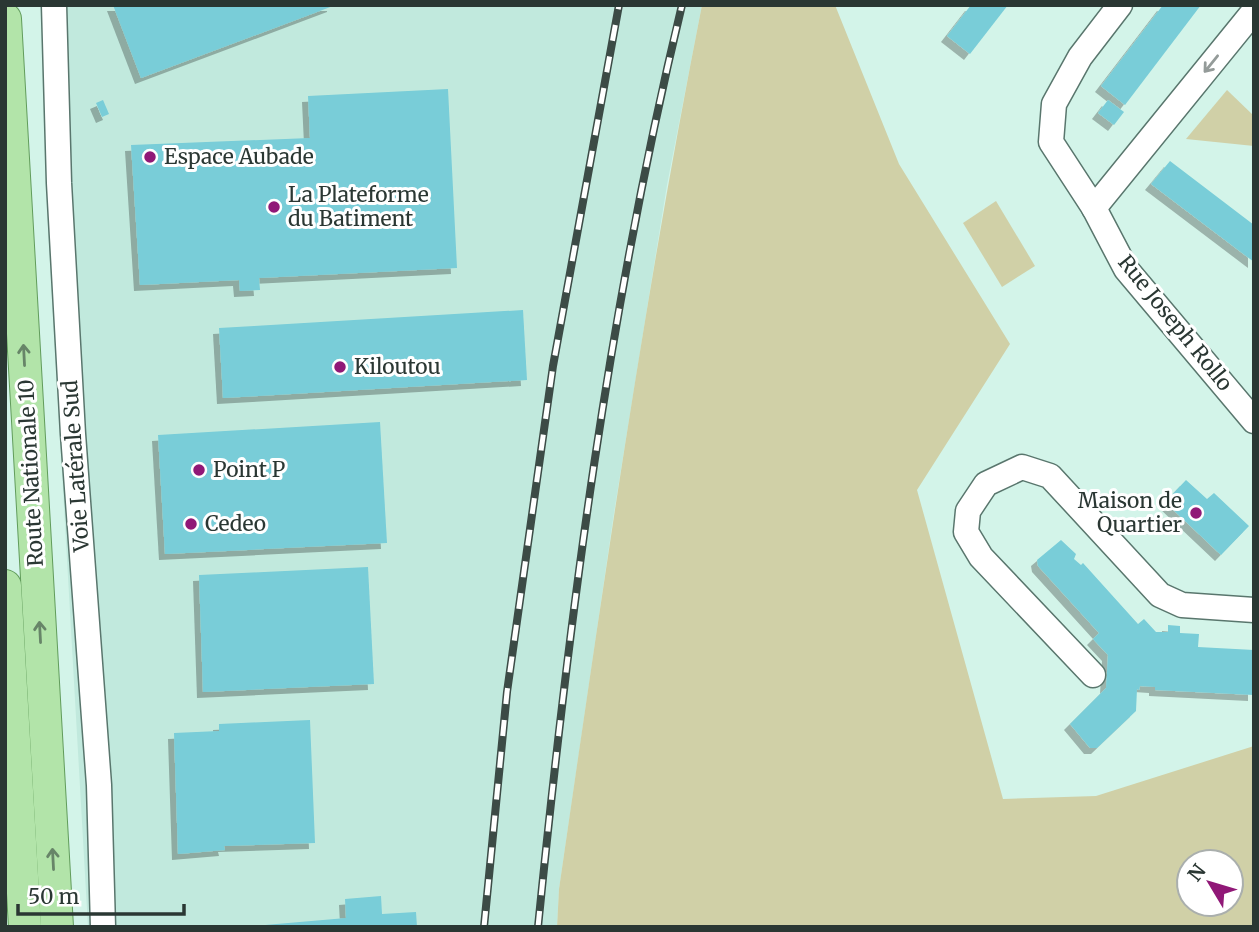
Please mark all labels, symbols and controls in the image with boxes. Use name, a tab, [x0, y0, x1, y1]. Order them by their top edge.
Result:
one-way arrow	[1203, 54, 1219, 72]
place label: Espace Aubade	[164, 143, 314, 170]
marker: Espace Aubade	[142, 149, 158, 165]
place label: La Plateforme du Batiment	[288, 181, 429, 232]
marker: La Plateforme du Batiment	[266, 199, 282, 215]
street label: Rue Joseph Rollo	[1112, 249, 1239, 396]
one-way arrow	[18, 344, 31, 367]
place label: Kiloutou	[354, 353, 441, 380]
marker: Kiloutou	[332, 359, 348, 375]
street label: Route Nationale 10	[12, 379, 49, 567]
street label: Voie Latérale Sud	[56, 379, 95, 554]
place label: Point P	[213, 456, 285, 483]
marker: Point P	[191, 462, 207, 478]
place label: Maison de Quartier	[1078, 487, 1182, 538]
marker: Maison de Quartier	[1188, 505, 1204, 521]
place label: Cedeo	[205, 510, 266, 537]
marker: Cedeo	[183, 516, 199, 532]
one-way arrow	[33, 620, 46, 643]
one-way arrow	[46, 847, 59, 870]
north arrow	[1175, 848, 1245, 918]
text: N	[1183, 859, 1211, 886]
scale bar	[18, 872, 184, 916]
text: 50 m	[28, 883, 79, 910]

